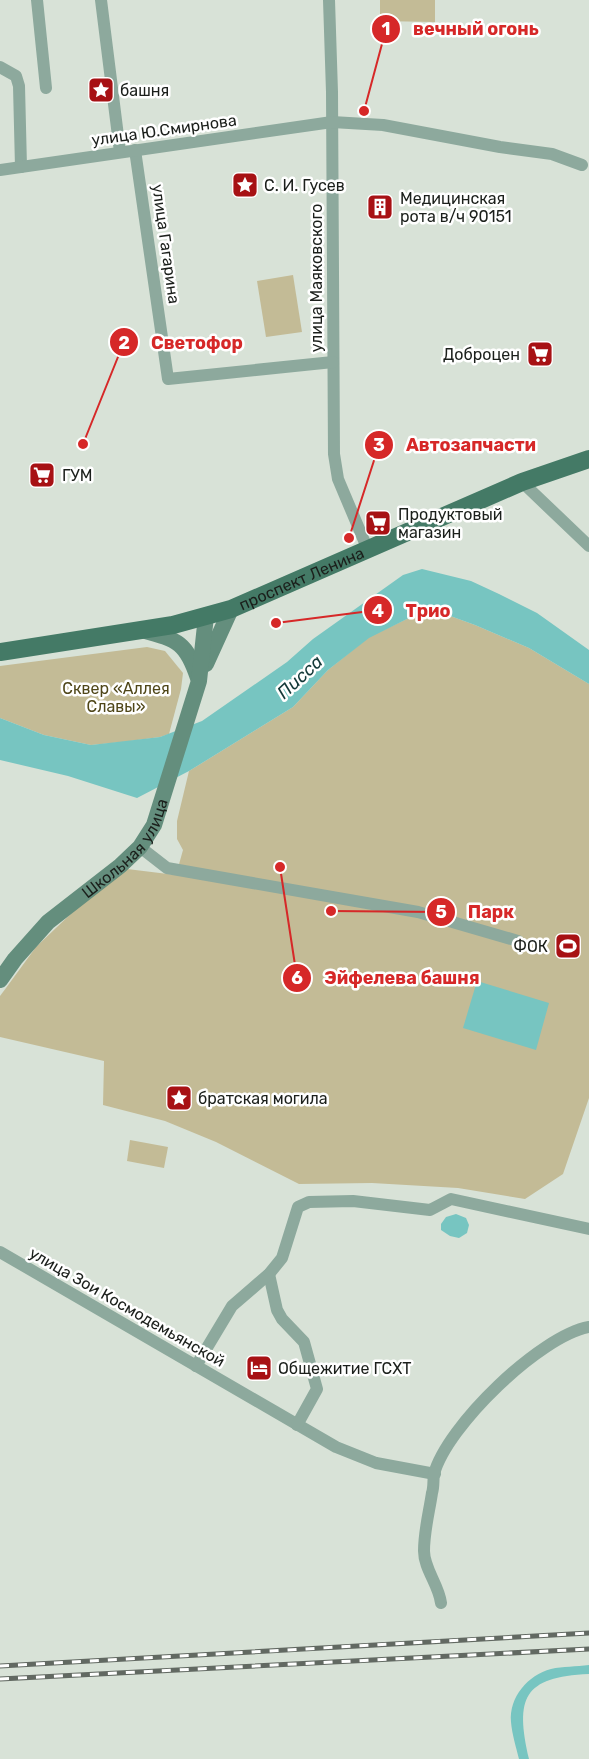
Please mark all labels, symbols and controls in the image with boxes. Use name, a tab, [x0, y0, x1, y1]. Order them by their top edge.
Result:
callout: вечный огонь	[371, 11, 551, 47]
text: 1	[382, 18, 390, 40]
text: вечный огонь	[413, 18, 539, 40]
place icon: башня	[86, 75, 116, 105]
place label: башня	[120, 81, 169, 100]
street label: улица Ю.Смирнова	[90, 110, 238, 150]
place icon: С. И. Гусев	[230, 170, 260, 200]
place label: С. И. Гусев	[264, 176, 345, 195]
street label: улица Гагарина	[148, 183, 184, 305]
place label: Медицинская рота в/ч 90151	[400, 189, 512, 226]
building icon: Медицинская рота в/ч 90151	[365, 192, 395, 222]
street label: улица Маяковского	[307, 204, 326, 352]
callout: Светофор	[109, 324, 255, 360]
text: 2	[118, 332, 130, 354]
text: Светофор	[151, 332, 243, 354]
supermarket icon: Доброцен	[525, 339, 555, 369]
place label: Доброцен	[443, 345, 520, 364]
callout: Автозапчасти	[364, 427, 548, 463]
text: 3	[373, 434, 385, 456]
text: Автозапчасти	[406, 434, 536, 456]
supermarket icon: ГУМ	[27, 460, 57, 490]
place label: ГУМ	[62, 466, 93, 485]
place label: Продуктовый магазин	[398, 505, 503, 542]
supermarket icon: Продуктовый магазин	[363, 508, 393, 538]
street label: проспект Ленина	[236, 543, 367, 614]
callout: Трио	[363, 592, 463, 628]
text: 4	[372, 600, 384, 622]
text: Трио	[405, 600, 451, 622]
water label: Писса	[273, 650, 328, 703]
park label: Сквер «Аллея Славы»	[62, 679, 170, 716]
street label: Школьная улица	[78, 796, 171, 902]
callout: Парк	[426, 894, 526, 930]
text: 5	[435, 901, 447, 923]
text: Парк	[468, 901, 514, 923]
sports icon: ФОК	[553, 931, 583, 961]
place label: ФОК	[513, 937, 548, 956]
callout: Эйфелева башня	[282, 960, 491, 996]
text: 6	[291, 967, 303, 989]
text: Эйфелева башня	[324, 967, 480, 989]
place icon: братская могила	[164, 1083, 194, 1113]
place label: братская могила	[198, 1089, 328, 1108]
street label: улица Зои Космодемьянской	[26, 1243, 228, 1371]
hotel icon: Общежитие ГСХТ	[244, 1353, 274, 1383]
place label: Общежитие ГСХТ	[278, 1359, 412, 1378]

